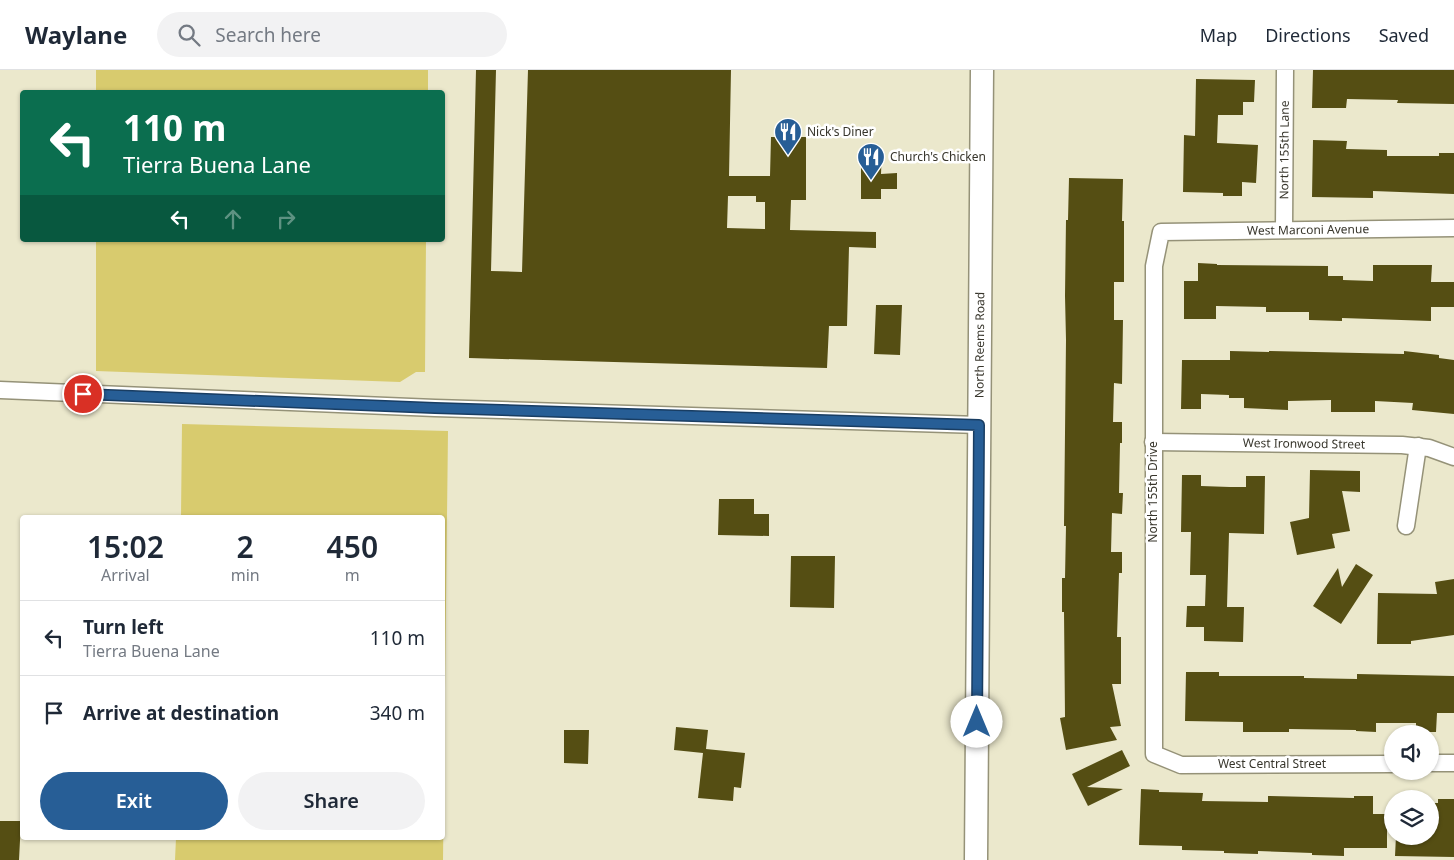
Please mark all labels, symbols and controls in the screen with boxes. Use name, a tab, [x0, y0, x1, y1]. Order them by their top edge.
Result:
search box	[157, 12, 507, 57]
text: Waylane	[25, 18, 127, 51]
icon: search	[175, 21, 203, 49]
text: Search here	[215, 22, 321, 48]
text: Map	[1200, 23, 1237, 47]
text: Directions	[1265, 23, 1351, 47]
text: Saved	[1379, 23, 1429, 47]
street label: North 155th Lane	[1275, 100, 1293, 200]
text: 110 m	[123, 104, 226, 151]
icon: left	[40, 110, 105, 175]
restaurant icon: Nick's Diner	[773, 117, 803, 156]
place label: Nick's Diner	[807, 123, 874, 140]
restaurant icon: Church's Chicken	[856, 142, 886, 181]
place label: Church's Chicken	[890, 148, 986, 165]
text: Tierra Buena Lane	[123, 149, 311, 179]
icon: left	[166, 205, 194, 233]
icon: ahead	[219, 205, 247, 233]
icon: right	[272, 205, 300, 233]
street label: West Marconi Avenue	[1247, 220, 1370, 239]
street label: North Reems Road	[971, 292, 988, 398]
pin	[62, 373, 104, 415]
icon: arrive	[69, 380, 97, 408]
street label: West Ironwood Street	[1243, 434, 1366, 453]
street label: North 155th Drive	[1144, 441, 1161, 543]
text: 15:02	[87, 526, 164, 567]
text: 2	[237, 526, 254, 567]
text: 450	[327, 526, 378, 567]
text: Arrival	[101, 564, 150, 586]
text: min	[231, 564, 260, 586]
text: m	[345, 564, 360, 586]
text: Turn left	[83, 614, 164, 640]
icon: left	[40, 624, 68, 652]
text: 110 m	[370, 625, 425, 651]
text: Tierra Buena Lane	[83, 640, 220, 662]
position arrow	[950, 695, 1002, 747]
icon: arrive	[40, 699, 68, 727]
text: Arrive at destination	[83, 700, 279, 726]
text: 340 m	[370, 700, 425, 726]
map controls	[1384, 725, 1439, 845]
button: sound	[1384, 725, 1439, 780]
street label: West Central Street	[1218, 755, 1327, 772]
button: Exit	[40, 772, 228, 830]
button: Share	[238, 772, 425, 830]
button: layers	[1384, 790, 1439, 845]

